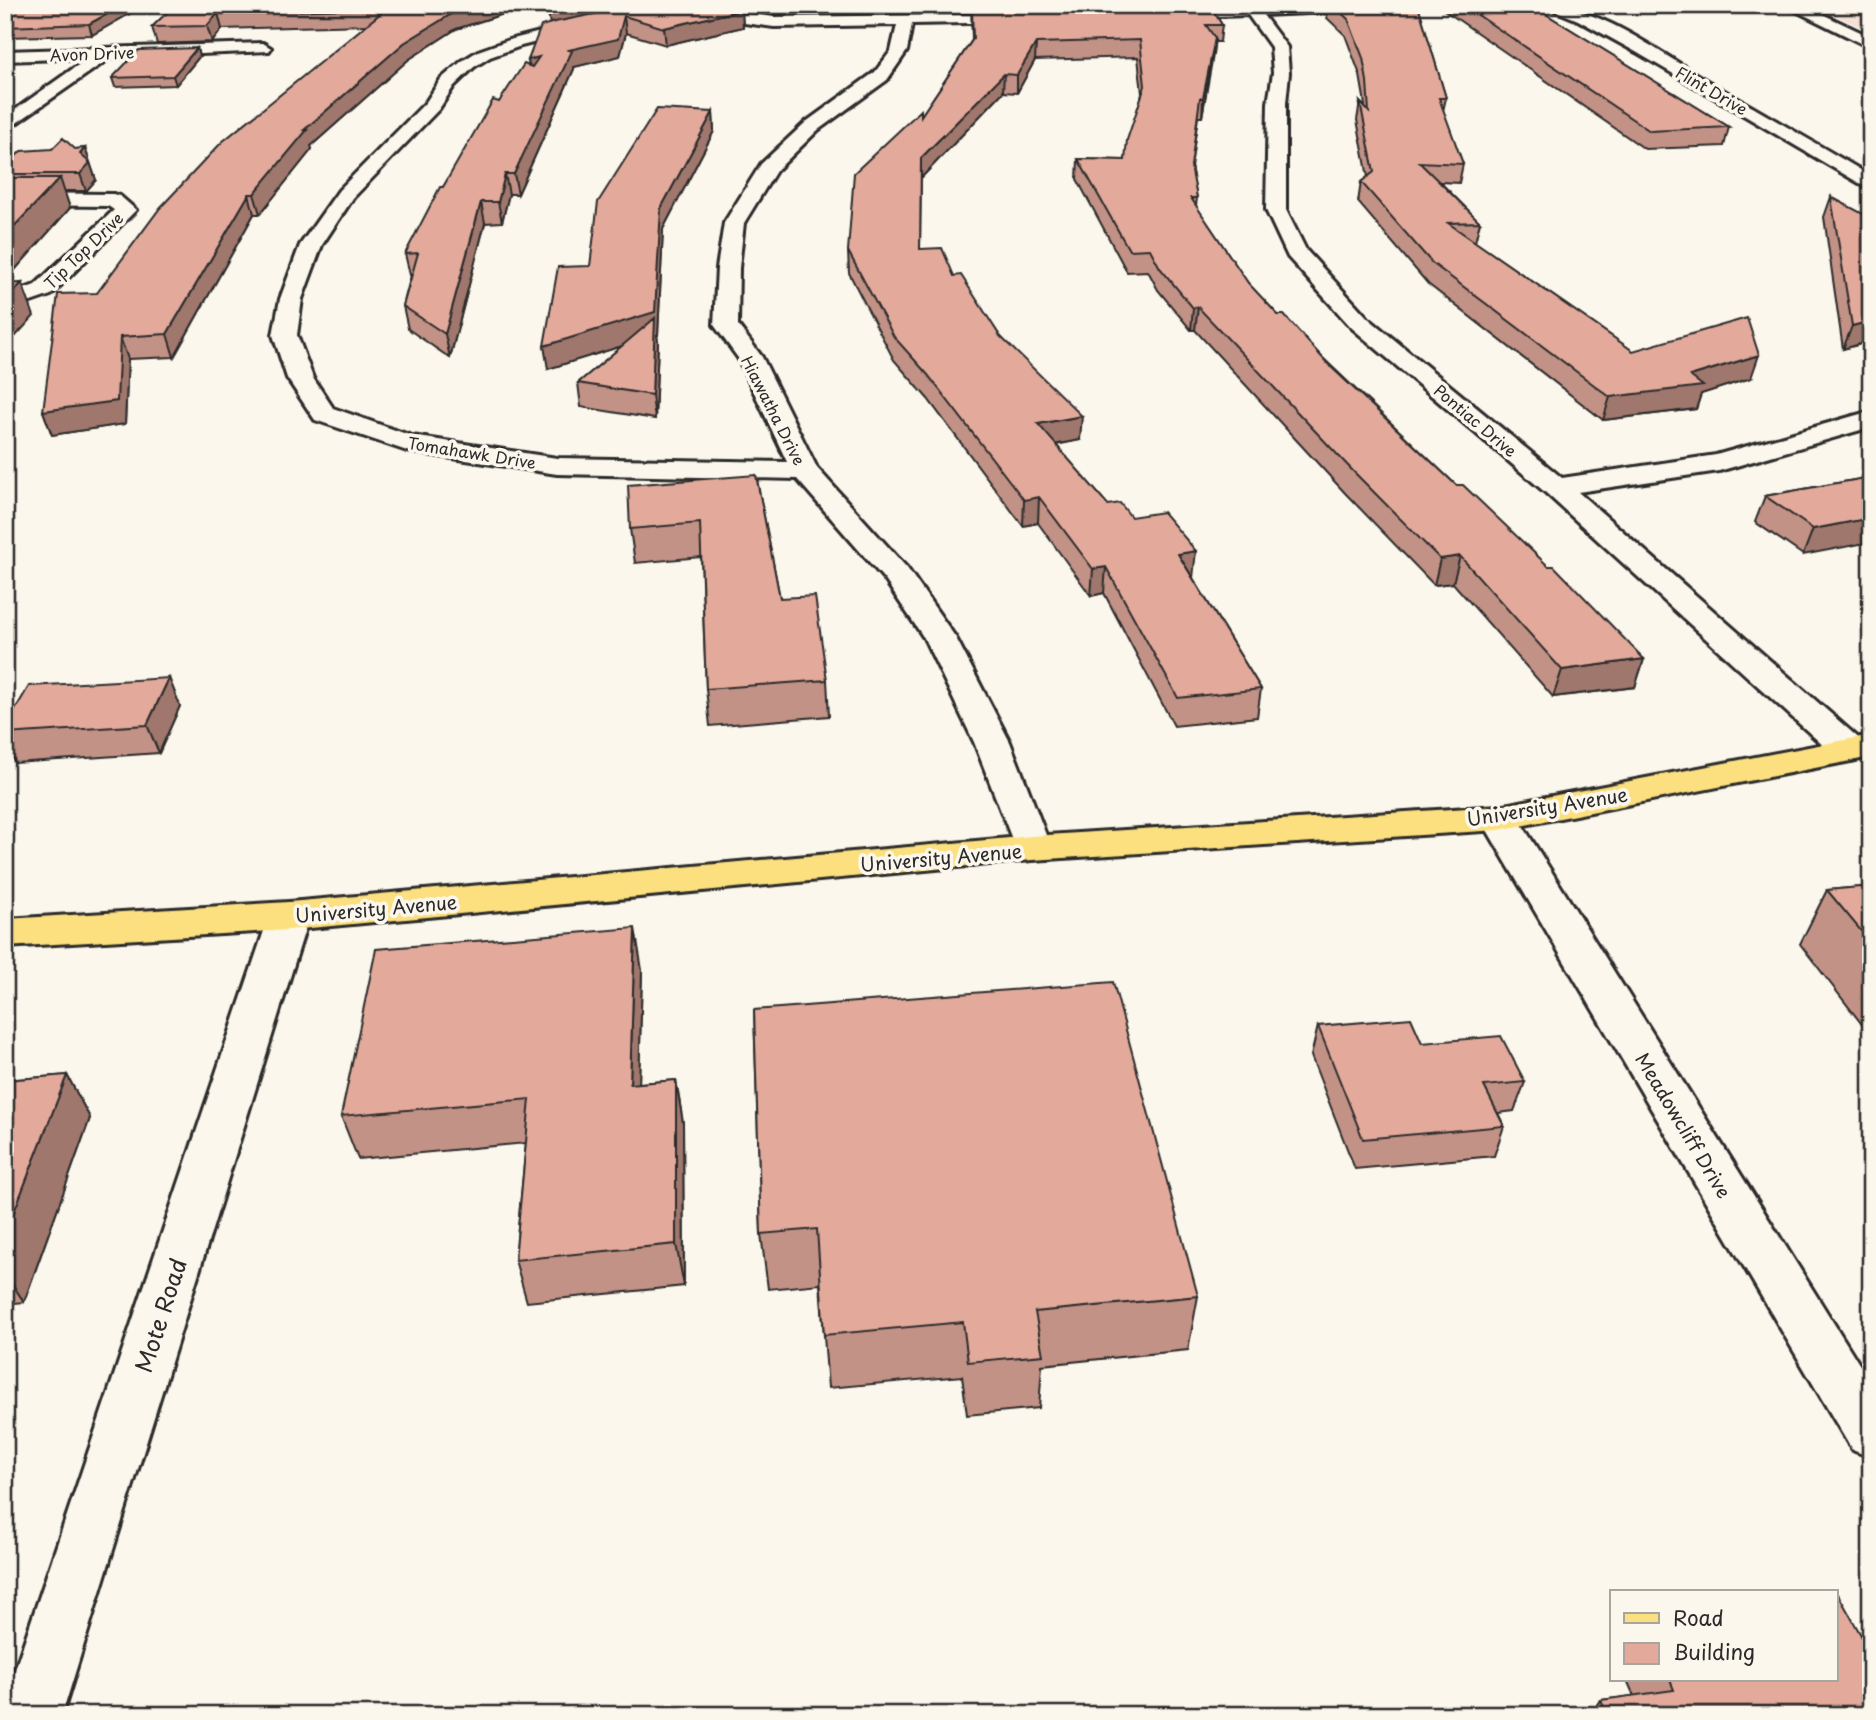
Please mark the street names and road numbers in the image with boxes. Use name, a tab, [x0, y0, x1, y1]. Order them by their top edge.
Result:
street label: Avon Drive	[49, 40, 135, 66]
street label: Flint Drive	[1672, 60, 1752, 120]
street label: Tip Top Drive	[38, 206, 128, 294]
street label: Hiawatha Drive	[736, 351, 812, 469]
street label: Pontiac Drive	[1429, 378, 1523, 462]
street label: Tomahawk Drive	[406, 430, 538, 474]
street label: University Avenue	[1465, 779, 1629, 833]
street label: University Avenue	[859, 836, 1023, 878]
street label: University Avenue	[294, 887, 458, 929]
street label: Meadowcliff Drive	[1629, 1047, 1739, 1203]
street label: Mote Road	[125, 1253, 195, 1377]

